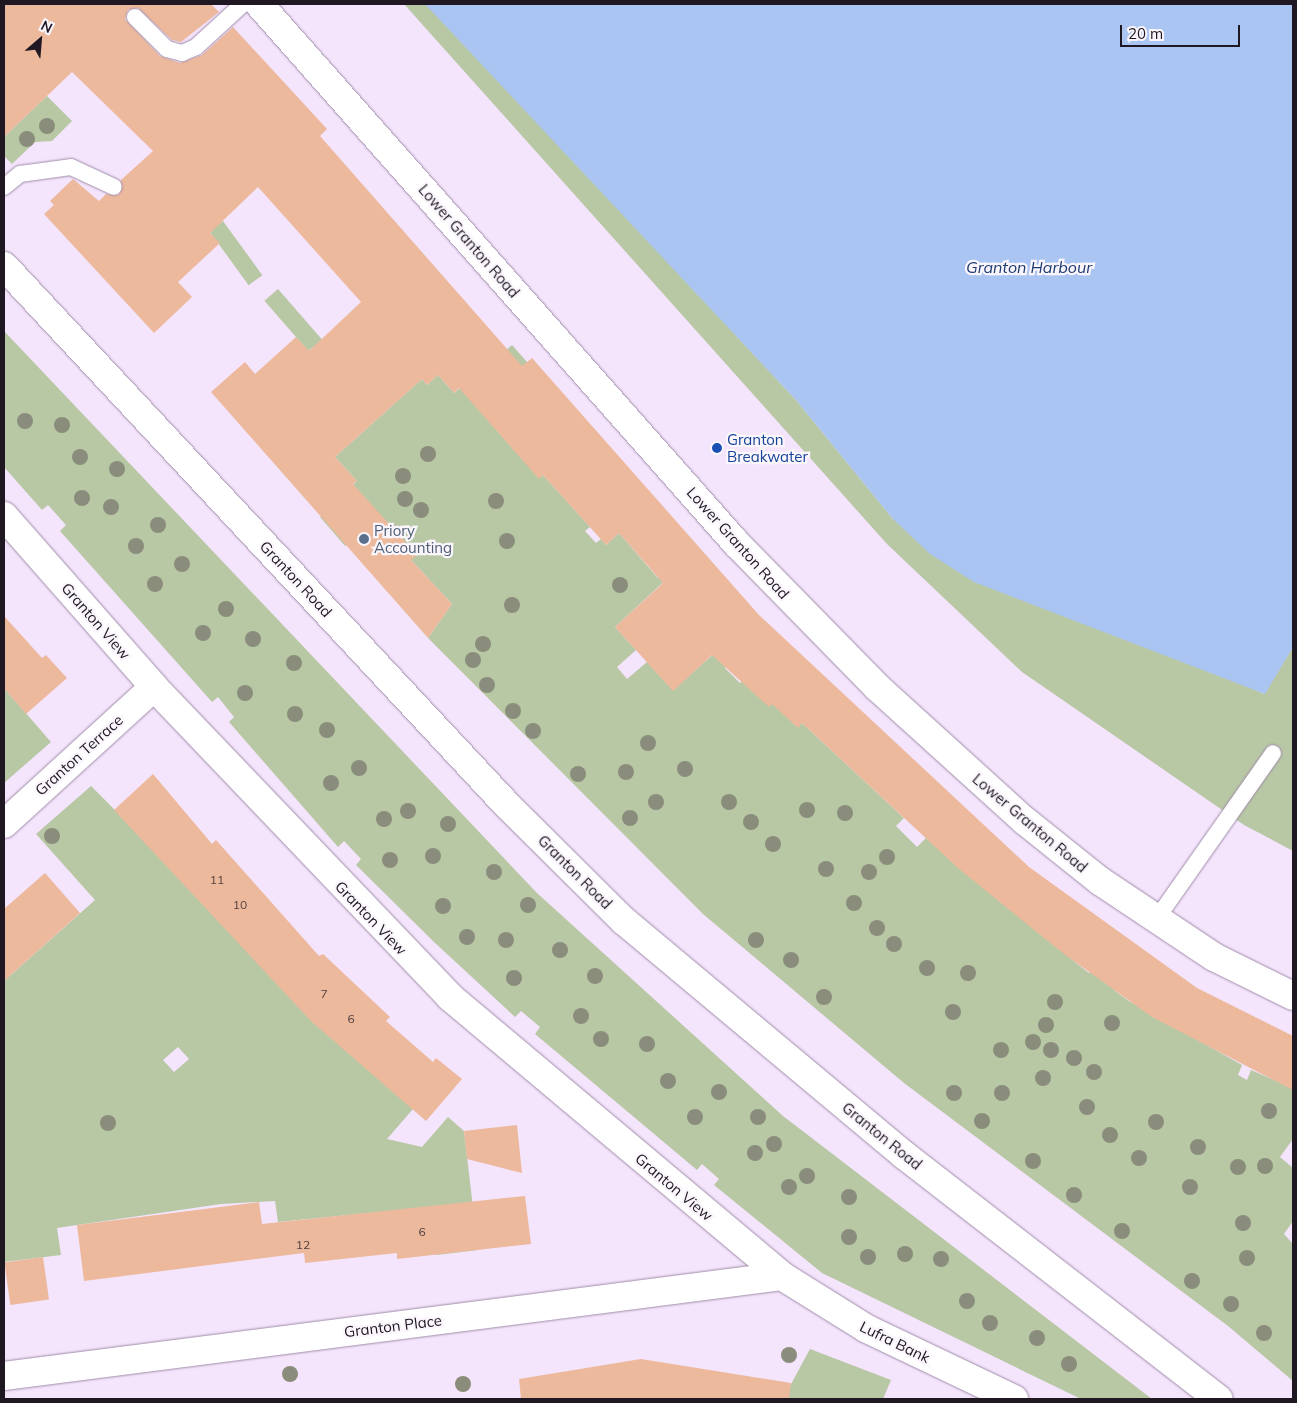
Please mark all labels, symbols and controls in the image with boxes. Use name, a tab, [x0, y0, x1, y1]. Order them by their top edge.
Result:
north arrow	[15, 15, 65, 65]
scale bar	[1122, 15, 1242, 47]
text: N	[38, 16, 56, 37]
text: 20 m	[1128, 24, 1163, 43]
street label: Lower Granton Road	[415, 181, 523, 301]
water label: Granton Harbour	[966, 257, 1092, 277]
place label: Granton Breakwater	[727, 430, 808, 465]
marker: Granton Breakwater	[711, 442, 723, 454]
street label: Lower Granton Road	[683, 483, 793, 603]
place label: Priory Accounting	[374, 521, 452, 556]
marker: Priory Accounting	[358, 533, 370, 545]
street label: Granton Road	[256, 537, 336, 621]
street label: Granton View	[58, 579, 134, 663]
street label: Granton Terrace	[31, 711, 127, 799]
street label: Lower Granton Road	[969, 770, 1091, 876]
street label: Granton Road	[534, 831, 616, 913]
house number: 11	[210, 873, 224, 887]
street label: Granton View	[331, 877, 411, 959]
house number: 10	[233, 898, 247, 912]
house number: 7	[320, 987, 328, 1001]
house number: 6	[347, 1012, 355, 1026]
street label: Granton Road	[839, 1098, 925, 1174]
street label: Granton View	[632, 1149, 716, 1225]
house number: 6	[418, 1225, 426, 1239]
house number: 12	[296, 1238, 310, 1252]
street label: Granton Place	[343, 1311, 443, 1341]
street label: Lufra Bank	[857, 1317, 933, 1367]

